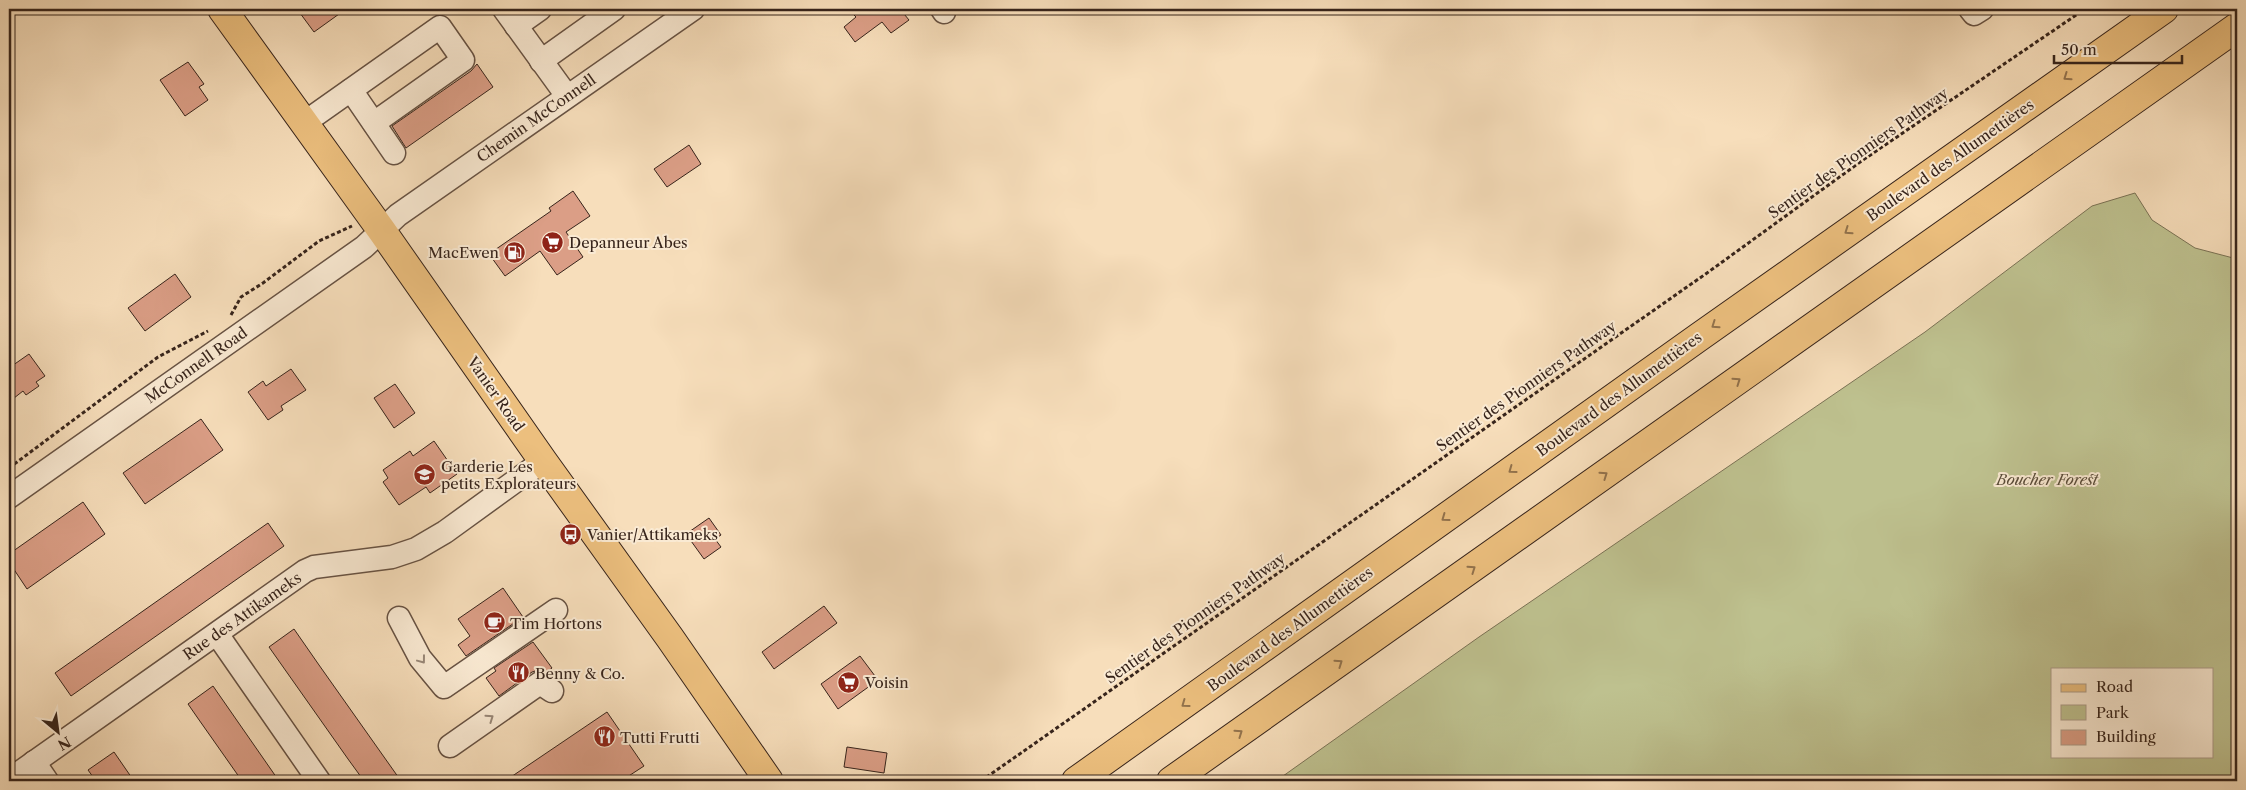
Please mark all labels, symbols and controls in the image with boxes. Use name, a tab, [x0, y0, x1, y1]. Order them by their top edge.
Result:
scale bar	[2054, 32, 2181, 64]
text: 50 m	[2061, 40, 2097, 59]
street label: Chemin McConnell	[473, 70, 600, 166]
one-way arrow	[2063, 71, 2072, 80]
street label: Sentier des Pionniers Pathway	[1764, 83, 1952, 222]
street label: Boulevard des Allumettières	[1863, 95, 2037, 225]
one-way arrow	[1844, 225, 1854, 234]
supermarket icon: Depanneur Abes	[541, 230, 565, 254]
place label: Depanneur Abes	[569, 233, 688, 252]
fuel station icon: MacEwen	[503, 240, 527, 264]
place label: MacEwen	[428, 243, 500, 262]
street label: Sentier des Pionniers Pathway	[1432, 316, 1620, 455]
one-way arrow	[1711, 319, 1721, 328]
street label: McConnell Road	[141, 323, 251, 407]
street label: Boulevard des Allumettières	[1532, 328, 1706, 460]
street label: Vanier Road	[463, 352, 529, 435]
one-way arrow	[1731, 378, 1741, 387]
place label: Garderie Les petits Explorateurs	[441, 457, 576, 493]
school or university icon: Garderie Les petits Explorateurs	[413, 463, 437, 487]
one-way arrow	[1508, 464, 1518, 473]
park label: Boucher Forest	[1995, 470, 2099, 489]
one-way arrow	[1598, 472, 1608, 481]
one-way arrow	[1441, 512, 1451, 521]
bus stop icon: Vanier/Attikameks	[559, 522, 583, 546]
place label: Vanier/Attikameks	[586, 525, 718, 544]
street label: Sentier des Pionniers Pathway	[1101, 548, 1289, 687]
street label: Boulevard des Allumettières	[1203, 563, 1377, 695]
one-way arrow	[1466, 566, 1476, 575]
street label: Rue des Attikameks	[179, 568, 305, 664]
cafe icon: Tim Hortons	[482, 611, 506, 635]
place label: Tim Hortons	[510, 614, 602, 633]
one-way arrow	[417, 654, 425, 663]
one-way arrow	[1333, 660, 1343, 669]
restaurant icon: Benny & Co.	[507, 661, 531, 685]
place label: Benny & Co.	[535, 664, 625, 683]
legend	[2051, 668, 2214, 758]
supermarket icon: Voisin	[837, 670, 861, 694]
place label: Voisin	[864, 673, 909, 692]
text: Road	[2096, 677, 2133, 696]
one-way arrow	[1181, 698, 1190, 707]
text: Park	[2096, 703, 2130, 722]
north arrow	[32, 708, 82, 758]
one-way arrow	[484, 715, 493, 724]
restaurant icon: Tutti Frutti	[592, 725, 616, 749]
text: Building	[2096, 727, 2156, 746]
place label: Tutti Frutti	[620, 728, 700, 747]
one-way arrow	[1233, 730, 1243, 739]
text: N	[55, 733, 74, 754]

